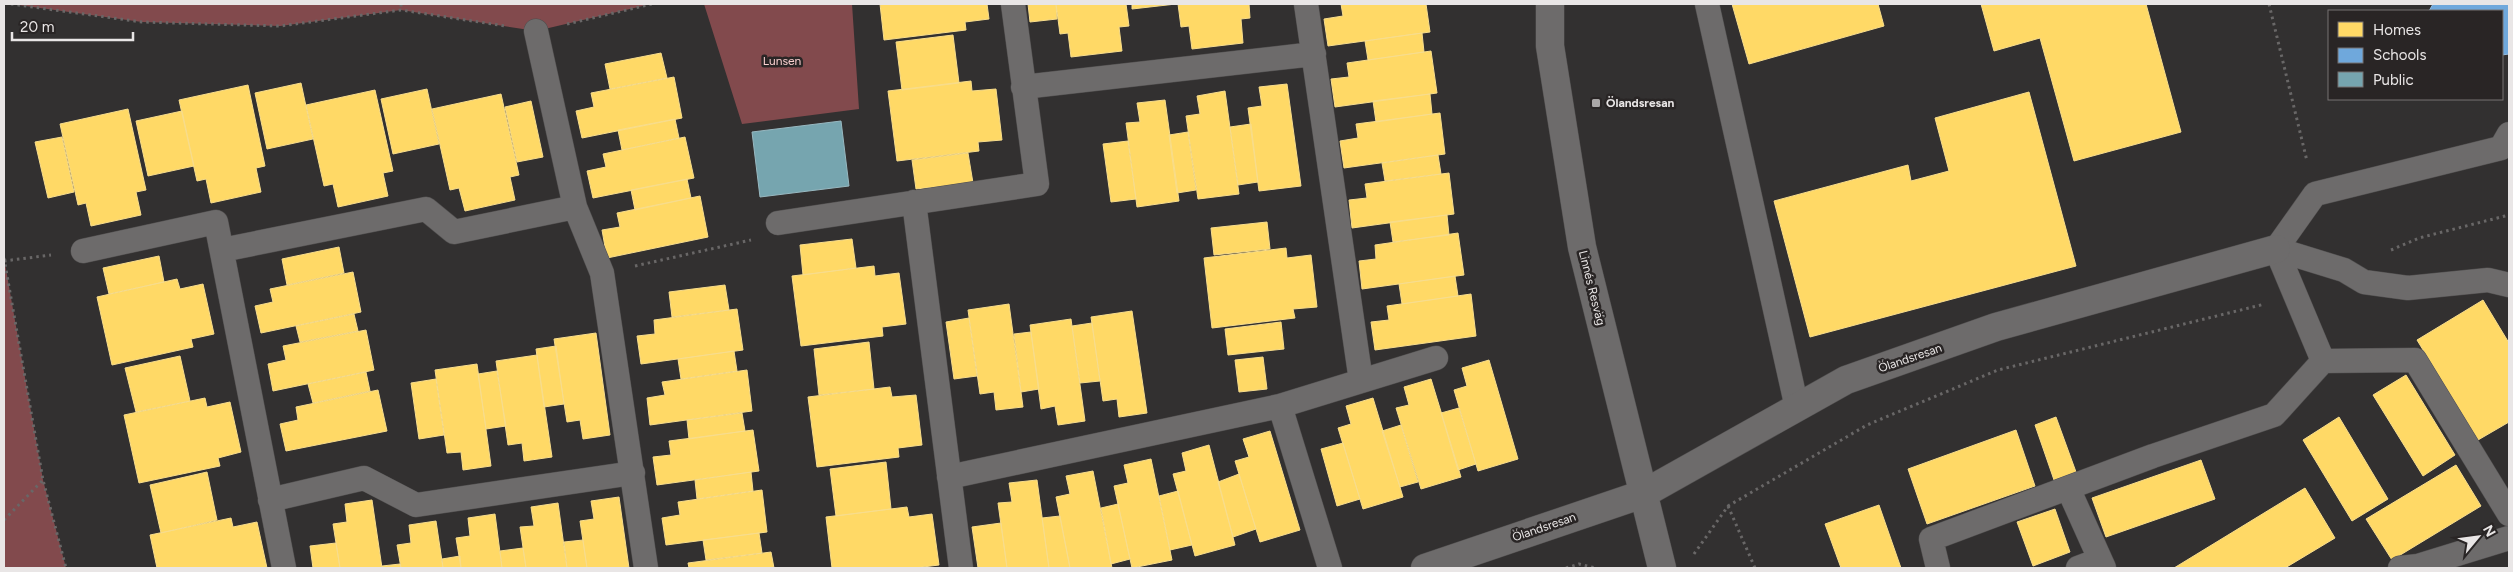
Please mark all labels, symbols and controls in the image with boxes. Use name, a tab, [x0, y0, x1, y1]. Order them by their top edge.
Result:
scale bar	[12, 10, 134, 42]
legend	[2328, 10, 2503, 100]
text: 20 m	[20, 18, 54, 36]
text: Homes	[2373, 21, 2421, 39]
text: Schools	[2373, 46, 2426, 64]
park label: Lunsen	[763, 54, 802, 68]
text: Public	[2373, 71, 2414, 89]
place label: Ölandsresan	[1606, 96, 1675, 110]
marker: Ölandsresan	[1590, 97, 1602, 109]
street label: Linnés Resväg	[1576, 249, 1608, 327]
street label: Ölandsresan	[1876, 340, 1944, 375]
street label: Ölandsresan	[1510, 509, 1578, 544]
north arrow	[2453, 512, 2503, 562]
text: N	[2479, 522, 2499, 540]

